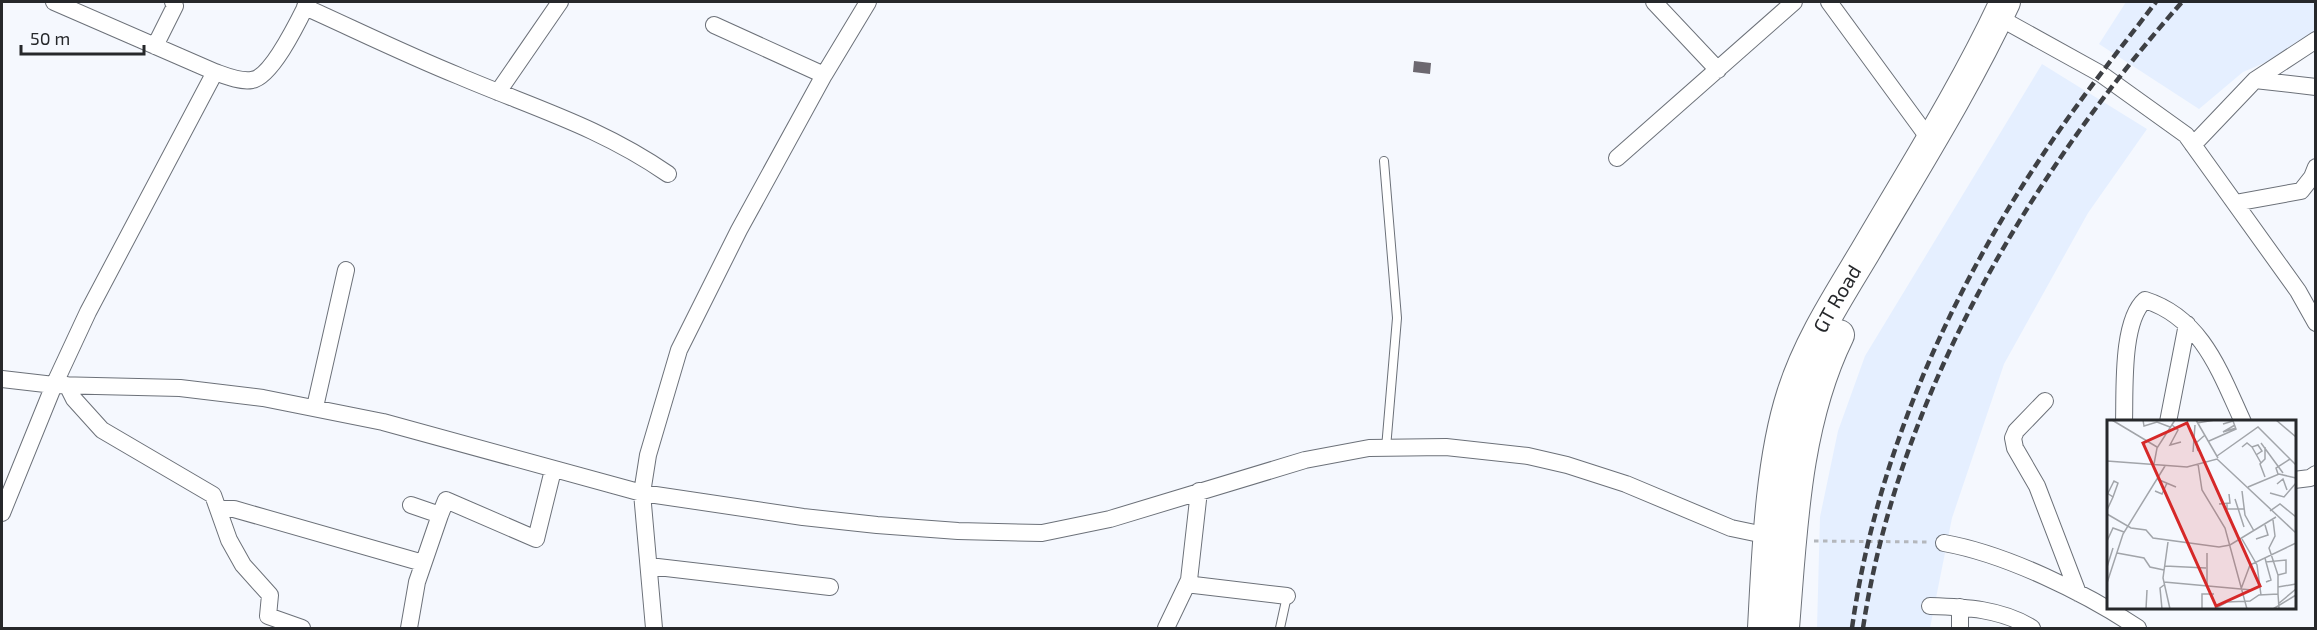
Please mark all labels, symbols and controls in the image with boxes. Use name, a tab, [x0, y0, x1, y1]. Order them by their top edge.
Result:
scale bar	[21, 18, 144, 56]
text: 50 m	[30, 27, 70, 49]
street label: GT Road	[1807, 260, 1865, 336]
inset map	[2107, 420, 2296, 609]

